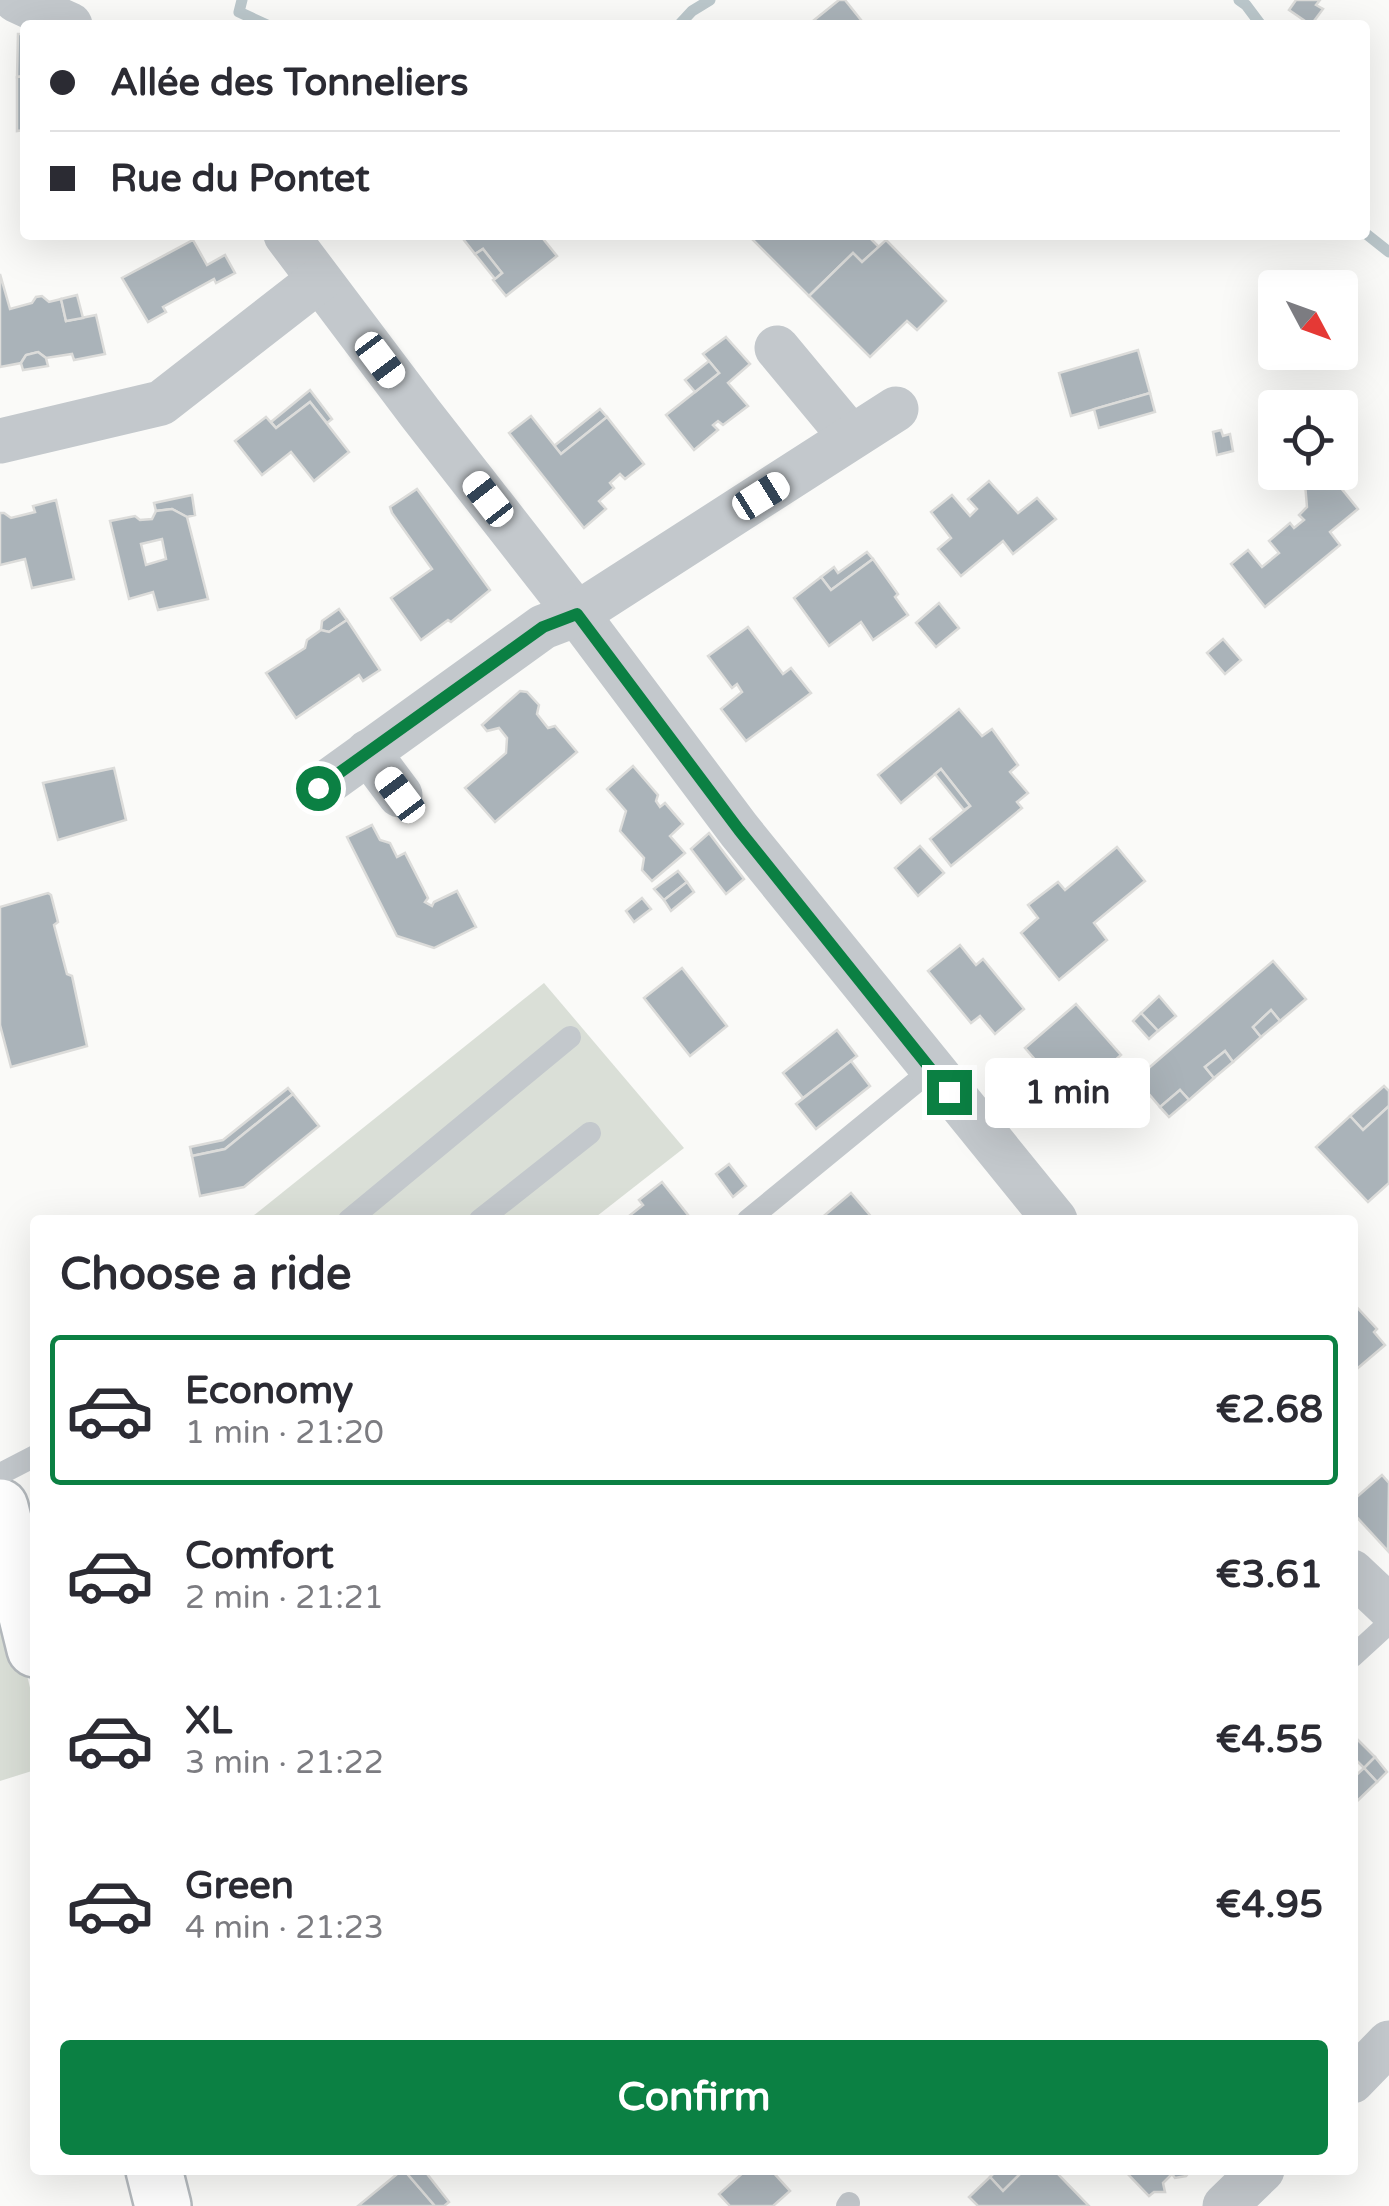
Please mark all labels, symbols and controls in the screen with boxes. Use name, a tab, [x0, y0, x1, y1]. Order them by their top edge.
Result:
text: Allée des Tonneliers	[110, 60, 468, 106]
text: Rue du Pontet	[110, 156, 370, 202]
north arrow	[1258, 270, 1358, 370]
map controls	[1258, 270, 1358, 490]
car	[350, 327, 410, 393]
button: locate	[1258, 390, 1358, 490]
car	[458, 466, 518, 532]
car	[728, 467, 794, 525]
car	[370, 762, 430, 828]
route start	[296, 766, 341, 811]
callout: 1 min	[984, 1057, 1149, 1127]
route end	[927, 1070, 972, 1115]
text: 1 min	[1025, 1074, 1110, 1112]
text: Choose a ride	[60, 1248, 351, 1302]
icon: car	[65, 1365, 155, 1455]
text: Economy	[185, 1368, 353, 1414]
text: €2.68	[1216, 1387, 1323, 1433]
text: 1 min · 21:20	[185, 1414, 384, 1452]
icon: car	[65, 1530, 155, 1620]
text: Comfort	[185, 1533, 334, 1579]
text: €3.61	[1216, 1552, 1323, 1598]
text: 2 min · 21:21	[185, 1579, 384, 1617]
icon: car	[65, 1695, 155, 1785]
text: XL	[185, 1698, 232, 1744]
text: €4.55	[1216, 1717, 1323, 1763]
text: 3 min · 21:22	[185, 1744, 384, 1782]
icon: car	[65, 1860, 155, 1950]
text: Green	[185, 1863, 294, 1909]
text: €4.95	[1216, 1882, 1323, 1928]
text: 4 min · 21:23	[185, 1909, 384, 1947]
button: Confirm	[60, 2040, 1328, 2155]

